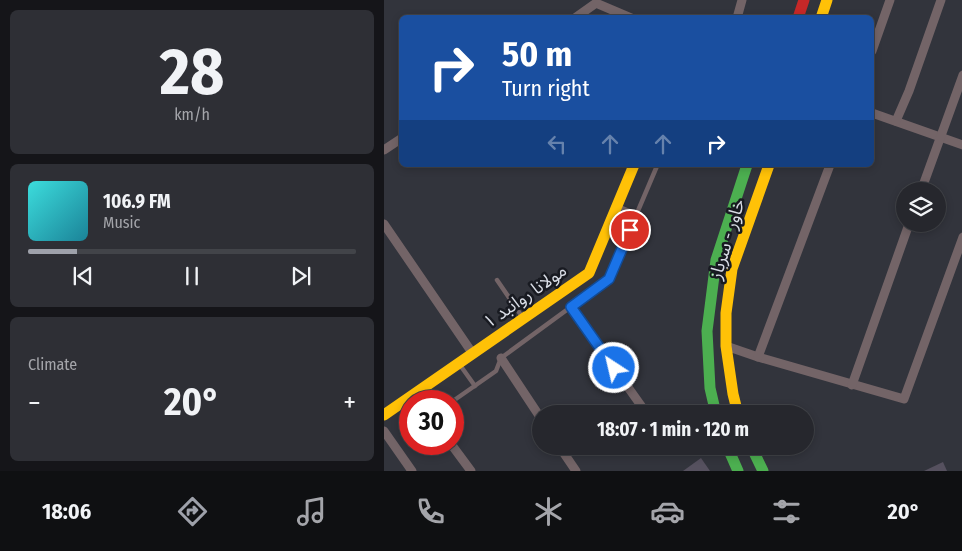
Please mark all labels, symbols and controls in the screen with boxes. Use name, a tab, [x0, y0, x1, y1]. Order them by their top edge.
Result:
text: 28	[160, 33, 224, 111]
text: 50 m	[502, 33, 572, 75]
icon: right	[419, 35, 484, 100]
text: Turn right	[502, 75, 590, 102]
text: km/h	[174, 105, 210, 124]
icon: left	[543, 130, 571, 158]
icon: ahead	[596, 130, 624, 158]
icon: ahead	[649, 130, 677, 158]
icon: right	[702, 130, 730, 158]
map controls	[896, 182, 946, 232]
button: layers	[896, 182, 946, 232]
text: 106.9 FM	[103, 190, 171, 213]
street label: خاور - سرباز	[704, 196, 750, 283]
pin	[609, 209, 651, 251]
text: Music	[103, 213, 140, 232]
icon: arrive	[616, 216, 644, 244]
street label: مولانا روانبد ۱	[479, 259, 571, 333]
icon: previous	[69, 262, 97, 290]
icon: pause	[178, 262, 206, 290]
icon: next	[287, 262, 315, 290]
position arrow	[587, 341, 639, 393]
text: Climate	[28, 355, 77, 374]
text: 20°	[164, 379, 220, 425]
text: −	[28, 386, 41, 419]
text: +	[343, 386, 356, 419]
speed limit sign: 30	[399, 390, 464, 455]
text: 18:07 · 1 min · 120 m	[597, 418, 749, 441]
icon: directions	[175, 494, 210, 529]
icon: music	[294, 494, 329, 529]
icon: phone	[413, 494, 448, 529]
icon: climate	[531, 494, 566, 529]
icon: car	[650, 494, 685, 529]
icon: filters	[769, 494, 804, 529]
text: 18:06	[42, 498, 91, 525]
text: 20°	[888, 498, 920, 525]

